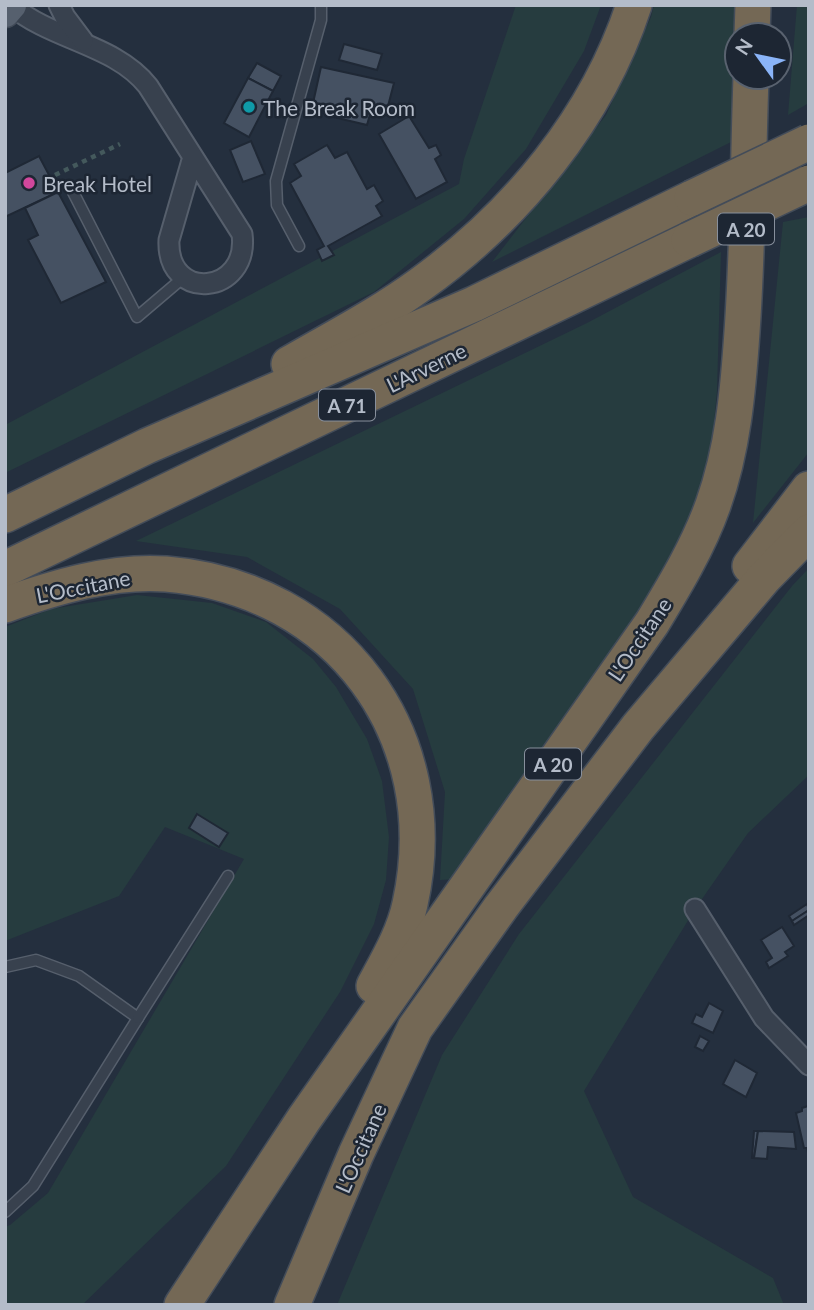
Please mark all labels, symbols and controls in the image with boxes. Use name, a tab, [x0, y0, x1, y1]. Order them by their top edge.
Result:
north arrow	[723, 21, 793, 91]
text: N	[730, 34, 757, 59]
place label: The Break Room	[263, 95, 415, 120]
marker: The Break Room	[241, 99, 257, 115]
place label: Break Hotel	[43, 171, 152, 196]
marker: Break Hotel	[21, 175, 37, 191]
road number: A 20	[718, 214, 774, 244]
street label: L'Arverne	[382, 337, 470, 397]
road number: A 71	[319, 390, 375, 420]
street label: L'Occitane	[34, 565, 132, 607]
street label: L'Occitane	[602, 592, 676, 686]
road number: A 20	[525, 748, 581, 779]
street label: L'Occitane	[329, 1099, 391, 1197]

